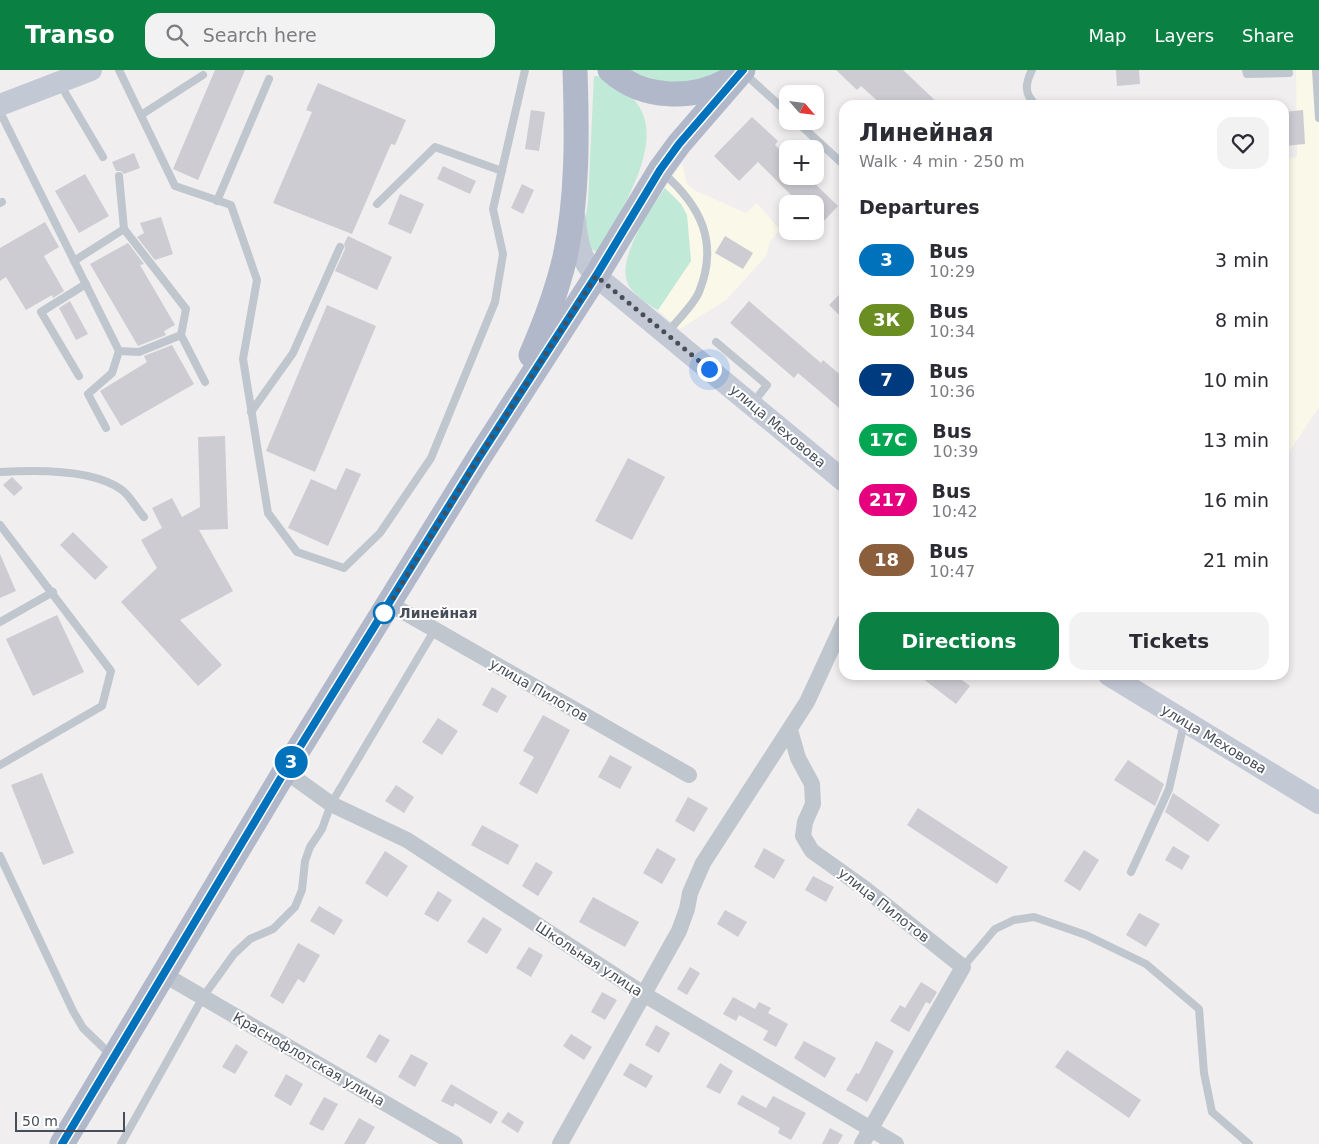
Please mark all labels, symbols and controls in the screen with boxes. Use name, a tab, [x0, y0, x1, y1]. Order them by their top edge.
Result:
search box	[145, 13, 495, 58]
text: Transo	[25, 21, 115, 49]
icon: search	[163, 21, 191, 49]
text: Search here	[203, 24, 317, 46]
text: Map	[1088, 25, 1126, 46]
text: Layers	[1154, 25, 1214, 46]
text: Share	[1242, 25, 1294, 46]
north arrow	[779, 85, 824, 130]
map controls	[779, 85, 824, 240]
button: heart	[1217, 117, 1269, 169]
text: Линейная	[859, 119, 994, 147]
button: +	[779, 140, 824, 185]
text: Walk · 4 min · 250 m	[859, 152, 1024, 171]
button: −	[779, 195, 824, 240]
text: Departures	[859, 196, 980, 218]
text: Bus	[929, 240, 968, 262]
text: 3	[880, 249, 893, 270]
text: 3 min	[1215, 249, 1269, 271]
text: 10:29	[929, 262, 975, 281]
text: Bus	[929, 300, 968, 322]
text: 3К	[873, 309, 900, 330]
text: 8 min	[1215, 309, 1269, 331]
text: 10:34	[929, 322, 975, 341]
your location	[697, 357, 722, 382]
text: Bus	[929, 360, 968, 382]
text: 7	[880, 369, 893, 390]
text: 10 min	[1203, 369, 1269, 391]
street label: улица Меховова	[727, 381, 829, 471]
text: 10:36	[929, 382, 975, 401]
text: Bus	[932, 420, 972, 442]
text: 17С	[869, 429, 907, 450]
text: 13 min	[1203, 429, 1269, 451]
text: 10:39	[932, 442, 978, 461]
text: Bus	[932, 480, 971, 502]
text: 217	[869, 489, 907, 510]
text: 16 min	[1203, 489, 1269, 511]
text: 10:42	[932, 502, 978, 521]
text: Bus	[929, 540, 968, 562]
text: 18	[874, 549, 899, 570]
text: 21 min	[1203, 549, 1269, 571]
text: 10:47	[929, 562, 975, 581]
marker: Линейная	[373, 602, 395, 624]
place label: Линейная	[399, 605, 478, 621]
button: Directions	[859, 612, 1059, 670]
button: Tickets	[1069, 612, 1269, 670]
street label: улица Пилотов	[487, 655, 591, 725]
street label: улица Меховова	[1158, 701, 1270, 777]
line badge: 3	[275, 746, 307, 778]
text: 3	[285, 751, 297, 772]
street label: улица Пилотов	[835, 865, 933, 945]
street label: Школьная улица	[533, 918, 645, 1000]
street label: Краснофлотская улица	[230, 1009, 388, 1109]
scale bar	[15, 1109, 125, 1132]
text: 50 m	[22, 1113, 58, 1129]

